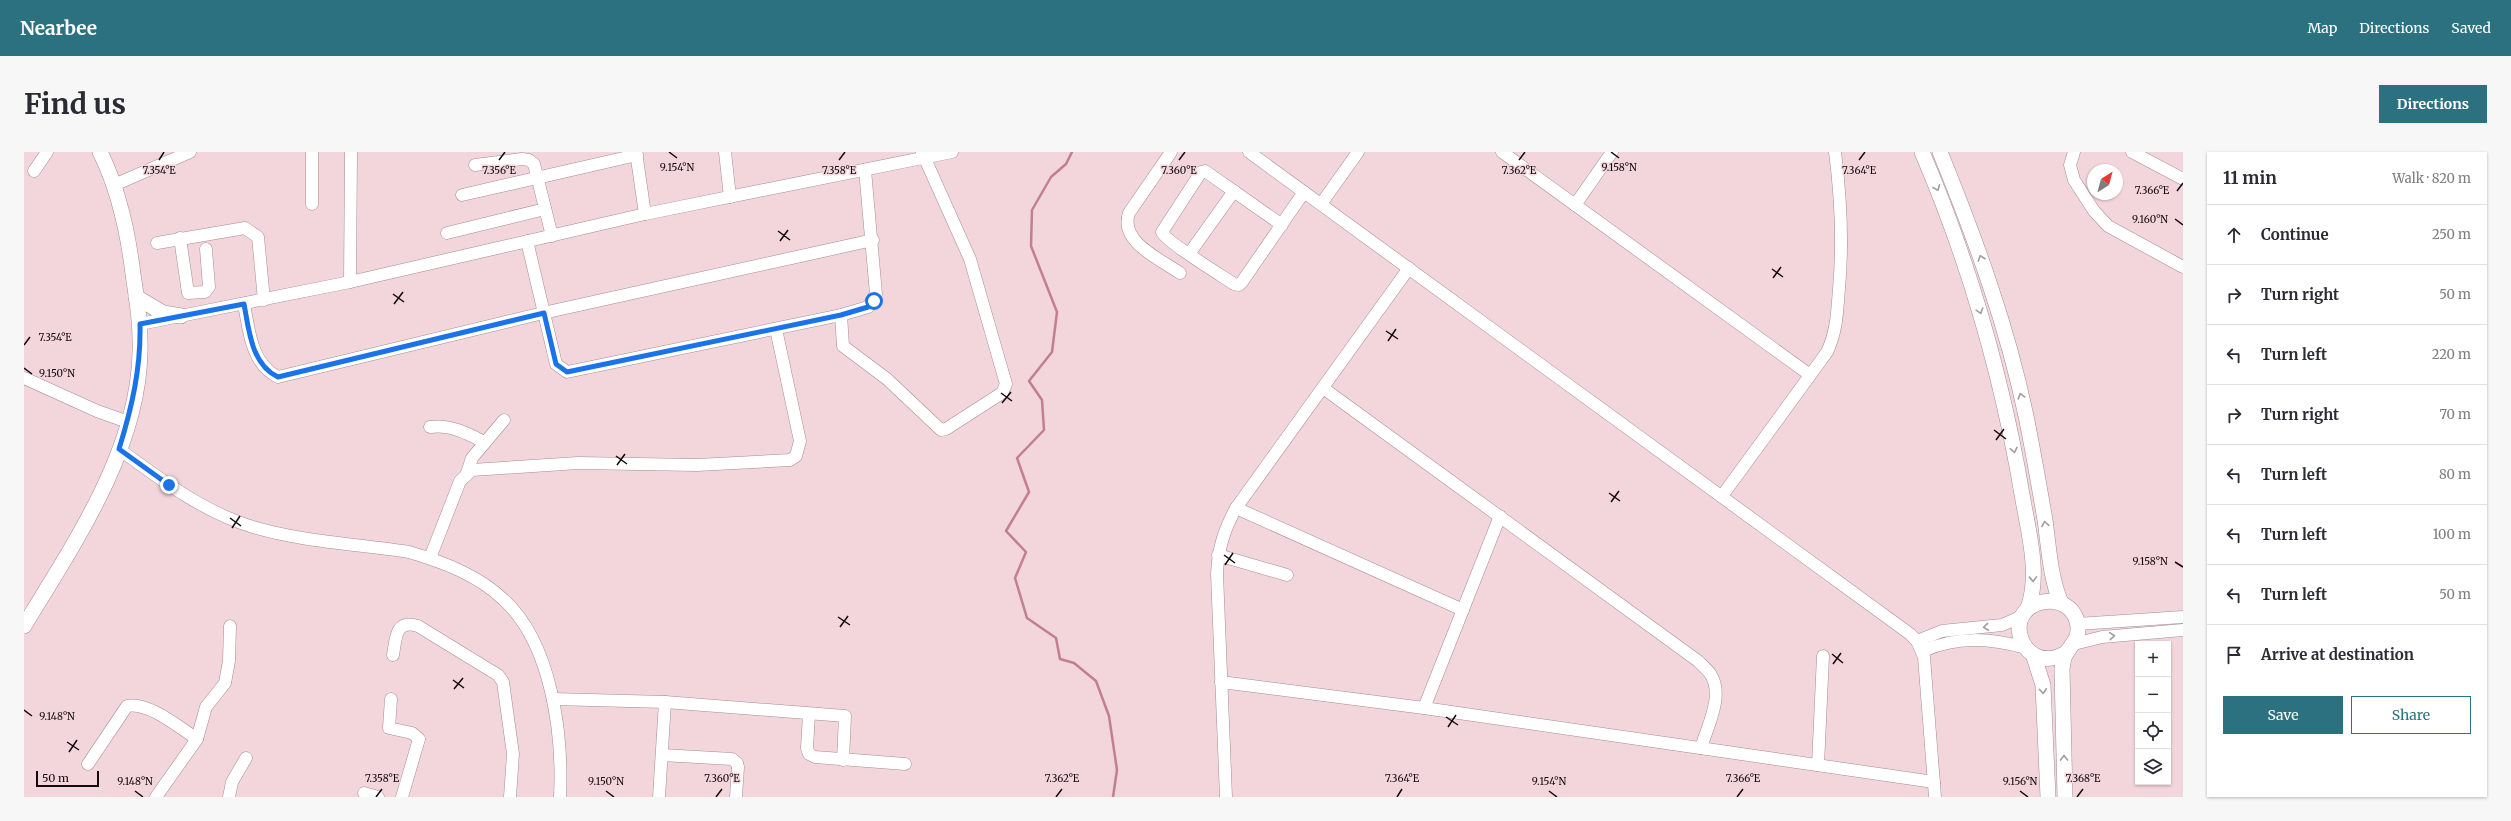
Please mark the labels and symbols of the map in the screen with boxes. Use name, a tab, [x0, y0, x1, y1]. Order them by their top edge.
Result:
text: 9.154°N	[660, 161, 694, 174]
text: 9.158°N	[1601, 161, 1637, 174]
text: 7.354°E	[142, 164, 176, 177]
text: 7.356°E	[482, 164, 516, 177]
text: 7.358°E	[822, 164, 857, 177]
text: 7.360°E	[1161, 164, 1197, 177]
text: 7.362°E	[1502, 164, 1537, 177]
text: 7.364°E	[1842, 164, 1877, 177]
north arrow	[2087, 164, 2123, 200]
one-way arrow	[1933, 184, 1941, 191]
text: 7.366°E	[2135, 184, 2170, 197]
text: 9.160°N	[2132, 213, 2168, 226]
one-way arrow	[1978, 254, 1986, 261]
route start	[865, 292, 883, 310]
one-way arrow	[1975, 307, 1984, 314]
text: 7.354°E	[38, 331, 72, 344]
text: 9.150°N	[39, 367, 75, 380]
one-way arrow	[2017, 393, 2025, 399]
one-way arrow	[2010, 447, 2018, 454]
route end	[160, 476, 178, 494]
one-way arrow	[2041, 521, 2050, 527]
text: 9.158°N	[2132, 555, 2168, 568]
one-way arrow	[2029, 576, 2037, 582]
one-way arrow	[1983, 623, 1989, 632]
one-way arrow	[2109, 632, 2115, 641]
one-way arrow	[2039, 688, 2048, 694]
text: 9.148°N	[39, 710, 75, 723]
one-way arrow	[2060, 755, 2068, 761]
scale bar	[36, 769, 99, 788]
text: 7.358°E	[365, 772, 400, 785]
text: 7.360°E	[704, 772, 740, 785]
text: 7.362°E	[1045, 772, 1080, 785]
text: 7.364°E	[1385, 772, 1420, 785]
text: 7.366°E	[1726, 772, 1761, 785]
text: 7.368°E	[2066, 772, 2101, 785]
text: 9.148°N	[117, 775, 153, 788]
text: 9.150°N	[588, 775, 624, 788]
text: 9.154°N	[1532, 775, 1566, 788]
text: 9.156°N	[2003, 775, 2038, 788]

